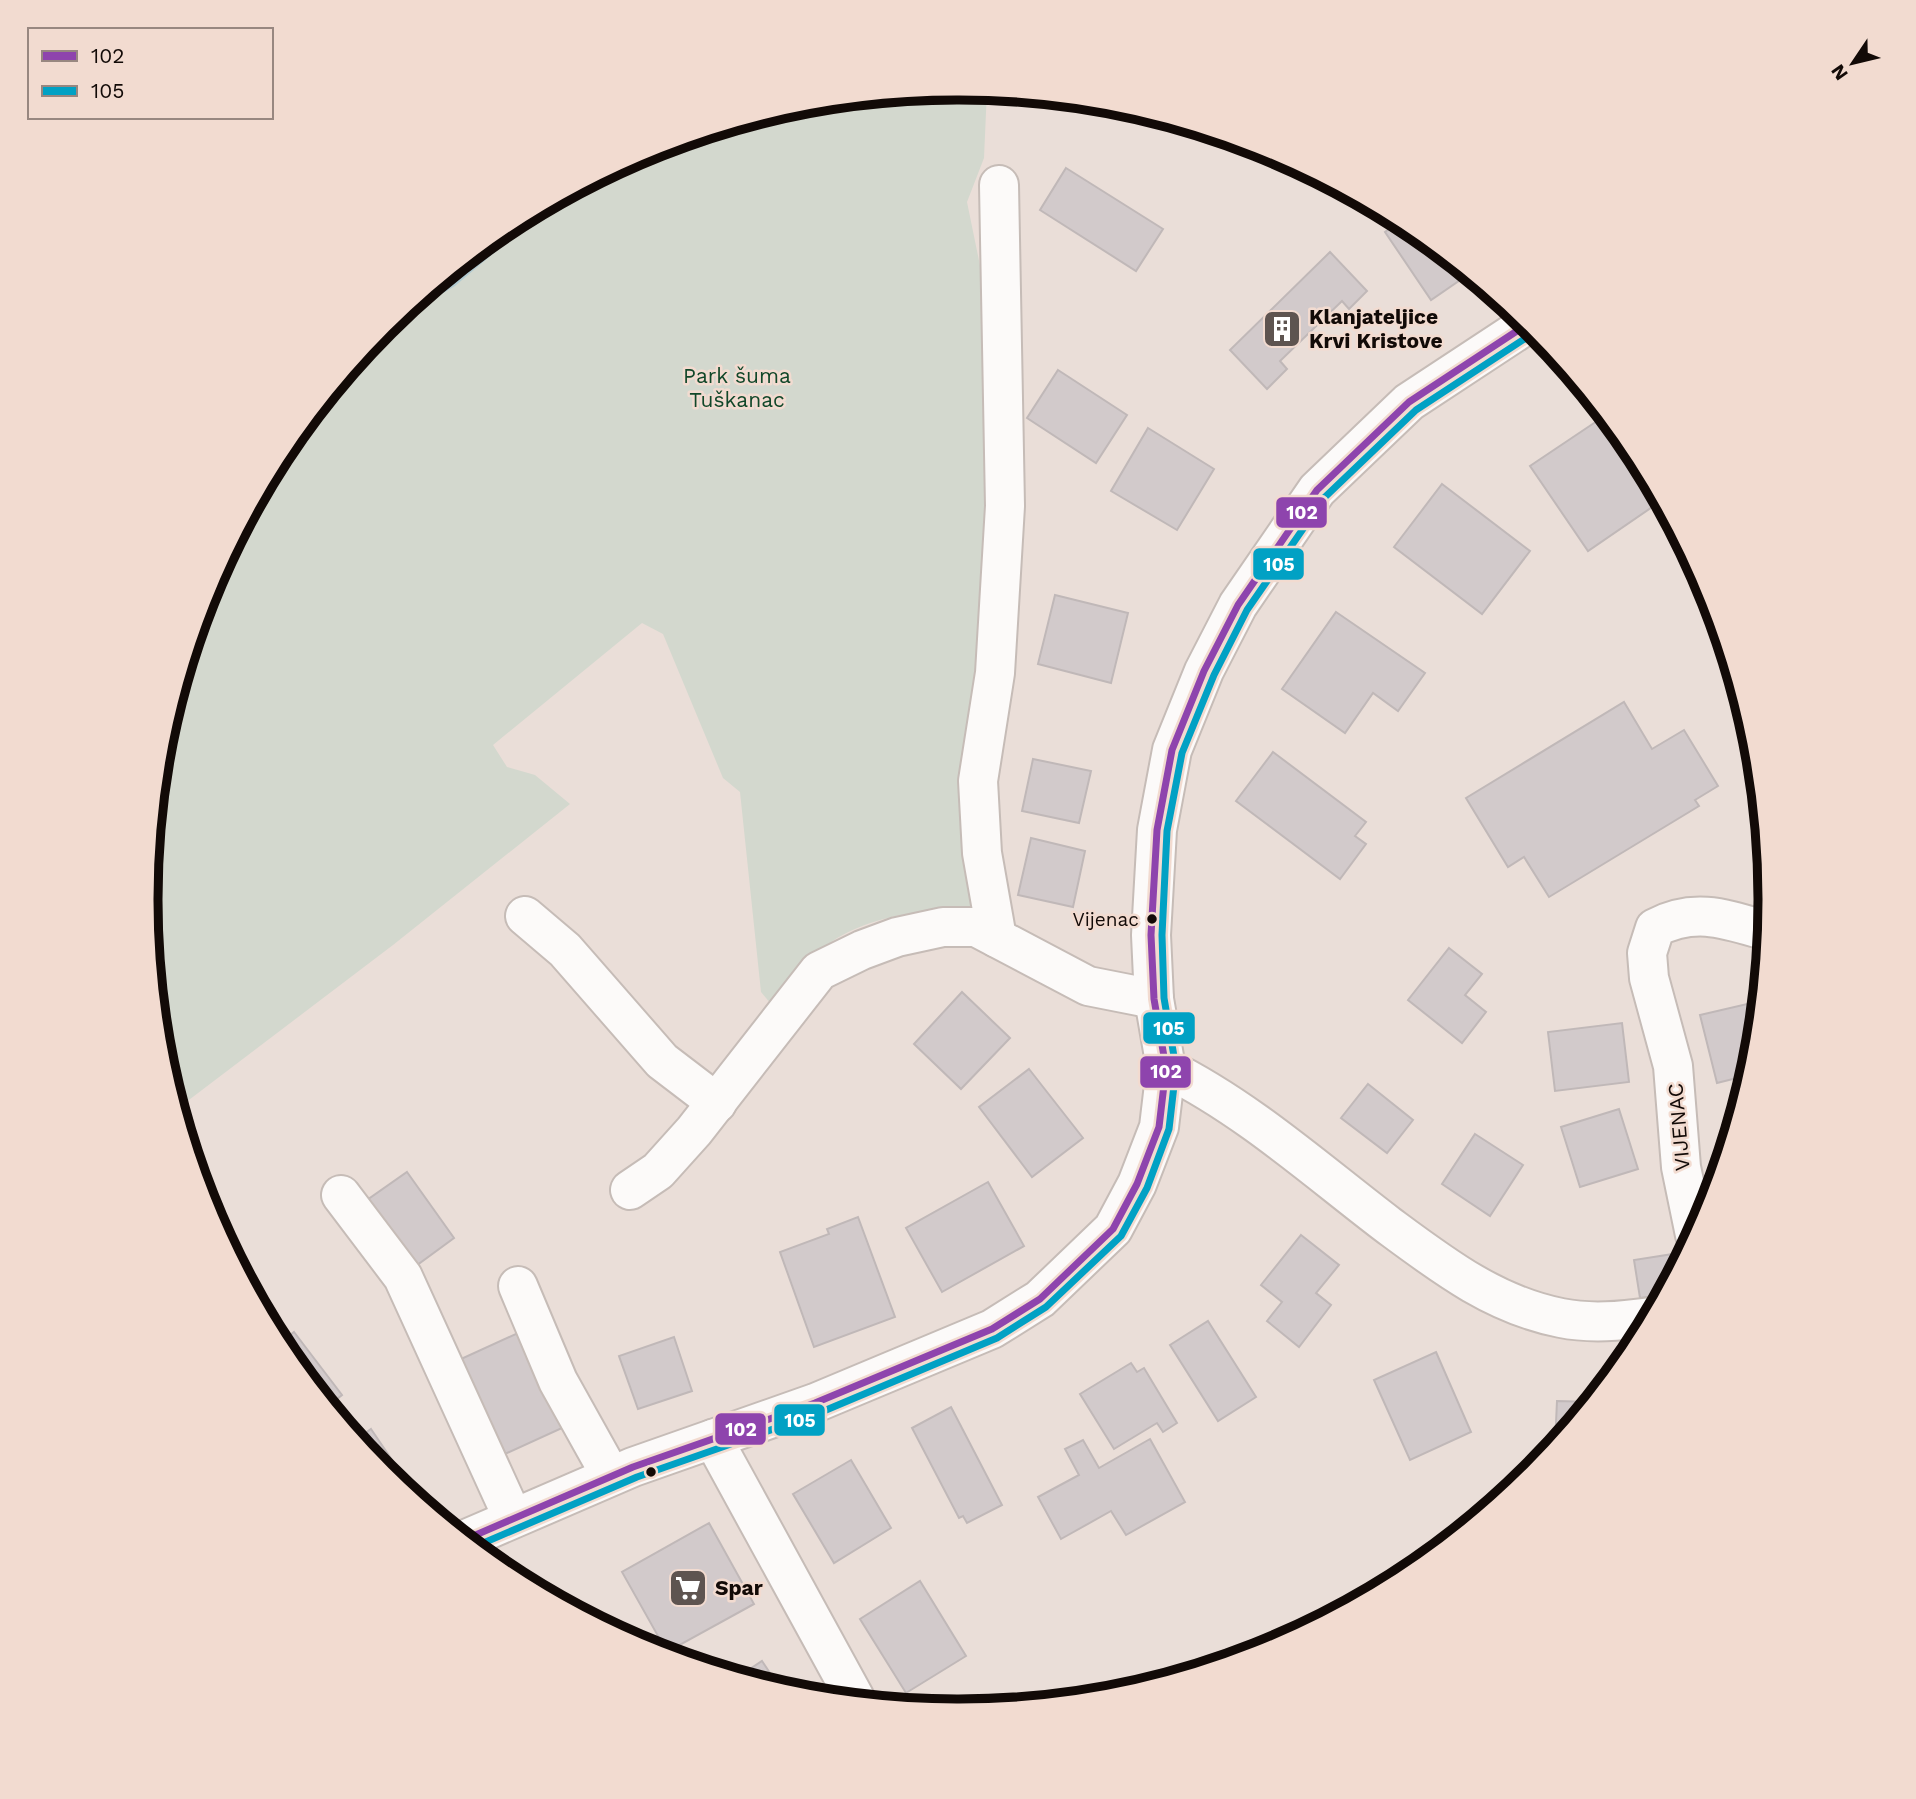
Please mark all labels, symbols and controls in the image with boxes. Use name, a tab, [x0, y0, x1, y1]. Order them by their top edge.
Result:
legend	[28, 28, 273, 119]
north arrow	[1818, 28, 1888, 98]
text: 102	[91, 43, 125, 68]
text: N	[1826, 60, 1853, 85]
text: 105	[91, 78, 124, 103]
place label: Klanjateljice Krvi Kristove	[1309, 304, 1443, 353]
building icon: Klanjateljice Krvi Kristove	[1261, 308, 1303, 350]
park label: Park šuma Tuškanac	[683, 363, 791, 412]
line badge: 102	[1275, 496, 1328, 529]
text: 102	[1286, 501, 1318, 524]
line badge: 105	[1252, 547, 1305, 581]
text: 105	[1263, 553, 1295, 576]
place label: Vijenac	[1072, 908, 1139, 931]
marker: Vijenac	[1145, 912, 1159, 926]
line badge: 105	[1142, 1011, 1196, 1045]
text: 105	[1153, 1017, 1185, 1040]
line badge: 102	[1139, 1055, 1192, 1089]
text: 102	[1150, 1060, 1182, 1083]
street label: VIJENAC	[1662, 1082, 1695, 1172]
line badge: 105	[773, 1403, 826, 1437]
text: 105	[784, 1409, 816, 1432]
line badge: 102	[714, 1412, 767, 1446]
text: 102	[725, 1418, 757, 1441]
unlabelled marker	[644, 1465, 658, 1479]
supermarket icon: Spar	[667, 1567, 709, 1609]
place label: Spar	[715, 1575, 763, 1600]

